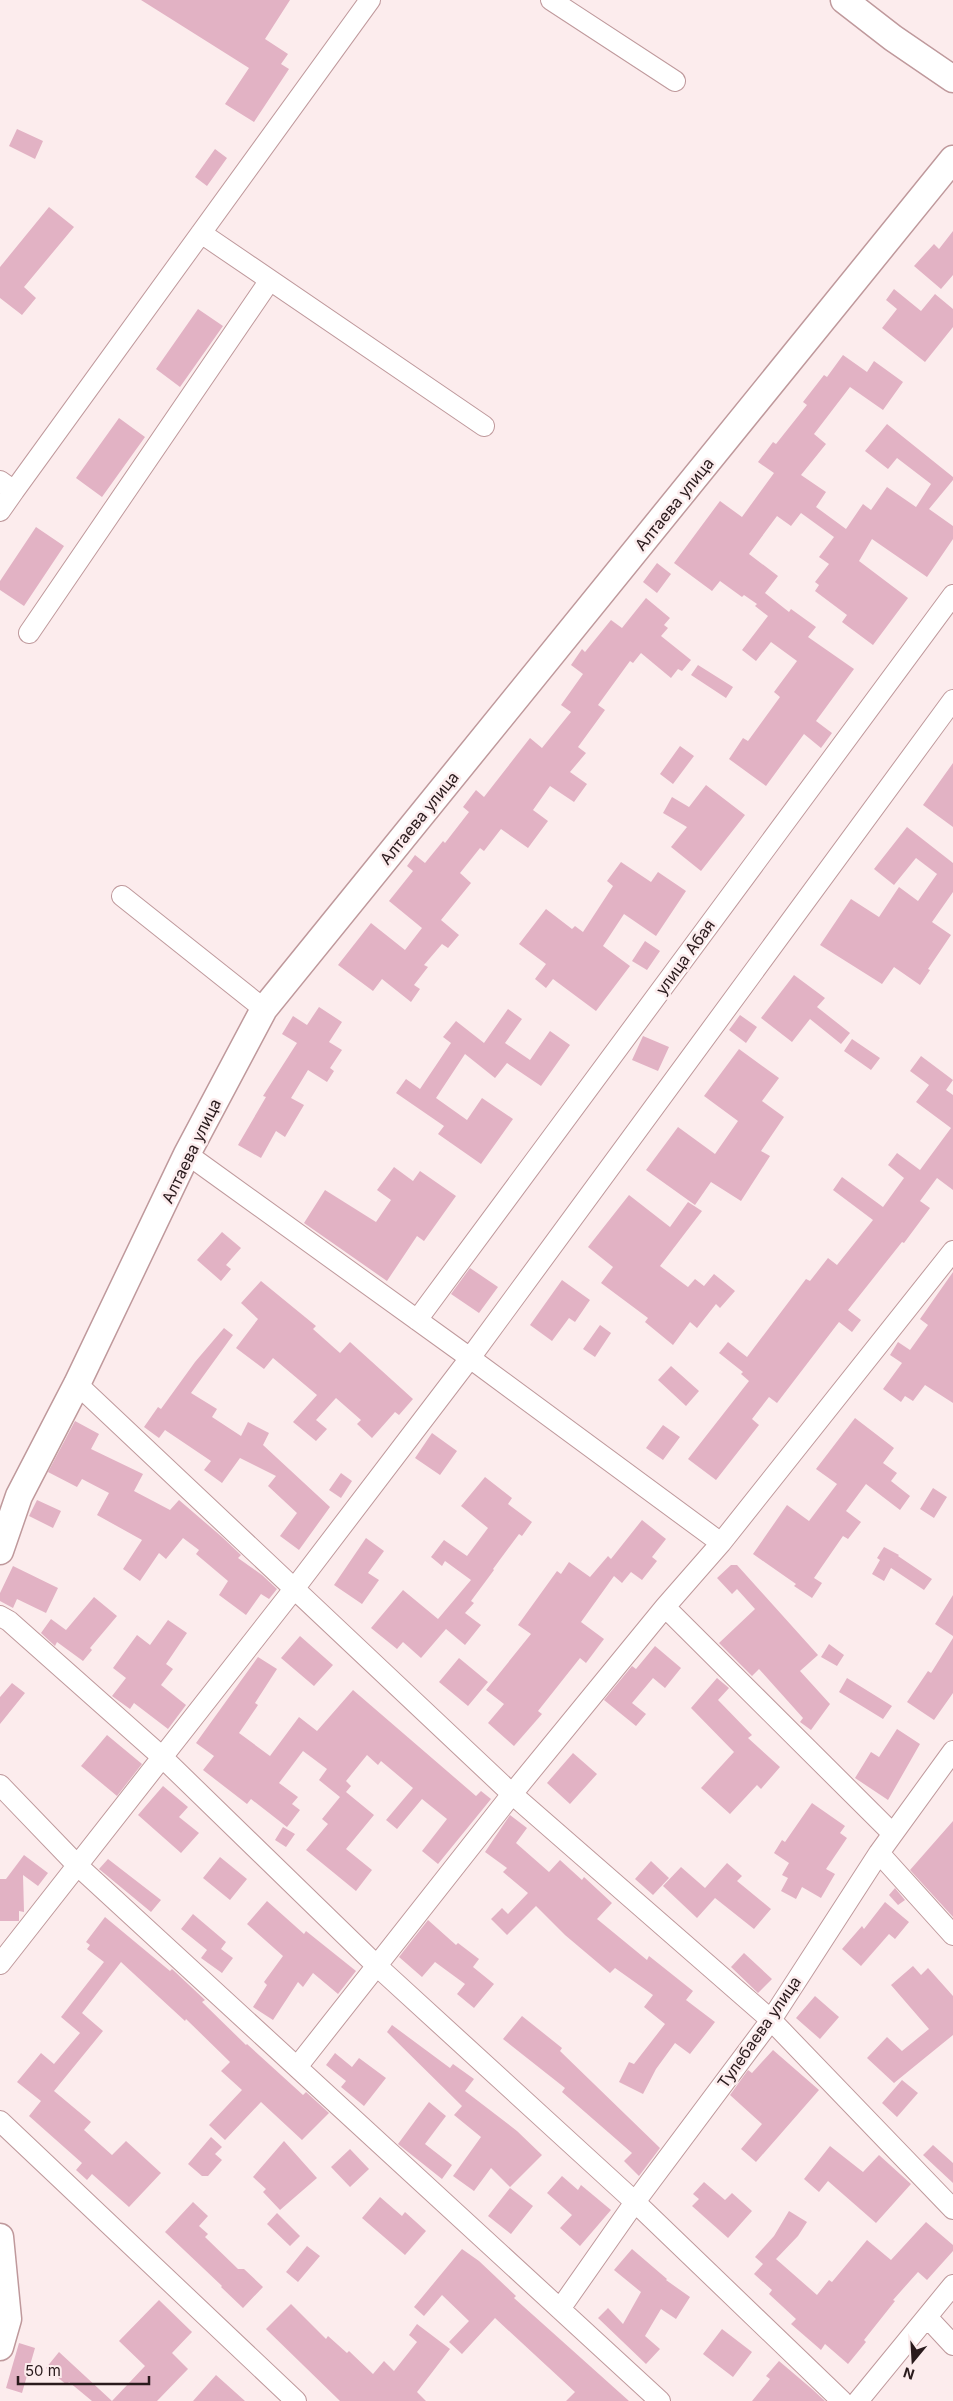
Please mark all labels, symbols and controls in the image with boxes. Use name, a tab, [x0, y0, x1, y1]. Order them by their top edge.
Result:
street label: Алтаева улица	[630, 453, 718, 555]
street label: Алтаева улица	[375, 767, 463, 869]
street label: улица Абая	[651, 915, 719, 999]
street label: Алтаева улица	[157, 1095, 225, 1207]
street label: Тулебаева улица	[713, 1972, 805, 2092]
north arrow	[888, 2336, 938, 2386]
scale bar	[18, 2354, 149, 2386]
text: 50 m	[25, 2361, 61, 2380]
text: N	[901, 2364, 917, 2384]

